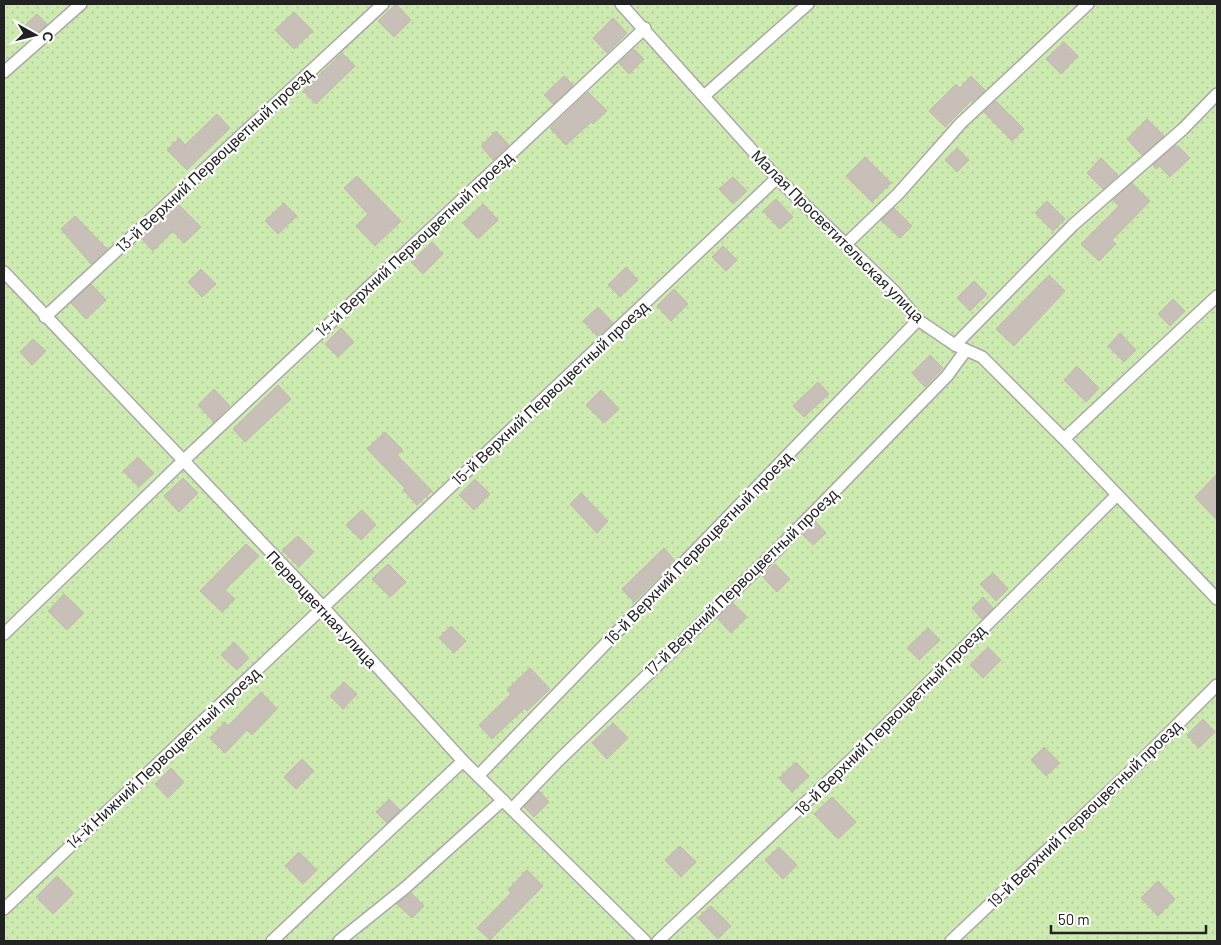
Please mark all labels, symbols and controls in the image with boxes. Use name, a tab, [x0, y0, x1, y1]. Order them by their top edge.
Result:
north arrow	[10, 10, 60, 60]
text: С	[39, 31, 57, 43]
street label: 13-й Верхний Первоцветный проезд	[111, 63, 316, 256]
street label: Малая Просветительская улица	[748, 145, 929, 326]
street label: 14-й Верхний Первоцветный проезд	[311, 147, 517, 340]
street label: 15-й Верхний Первоцветный проезд	[447, 296, 652, 489]
street label: 16-й Верхний Первоцветный проезд	[600, 446, 796, 648]
street label: 17-й Верхний Первоцветный проезд	[640, 484, 842, 679]
street label: Первоцветная улица	[263, 546, 382, 671]
street label: 18-й Верхний Первоцветный проезд	[790, 620, 989, 819]
street label: 14-й Нижний Первоцветный проезд	[62, 662, 264, 852]
street label: 19-й Верхний Первоцветный проезд	[983, 715, 1185, 912]
scale bar	[1051, 902, 1206, 934]
text: 50 m	[1058, 910, 1090, 928]

